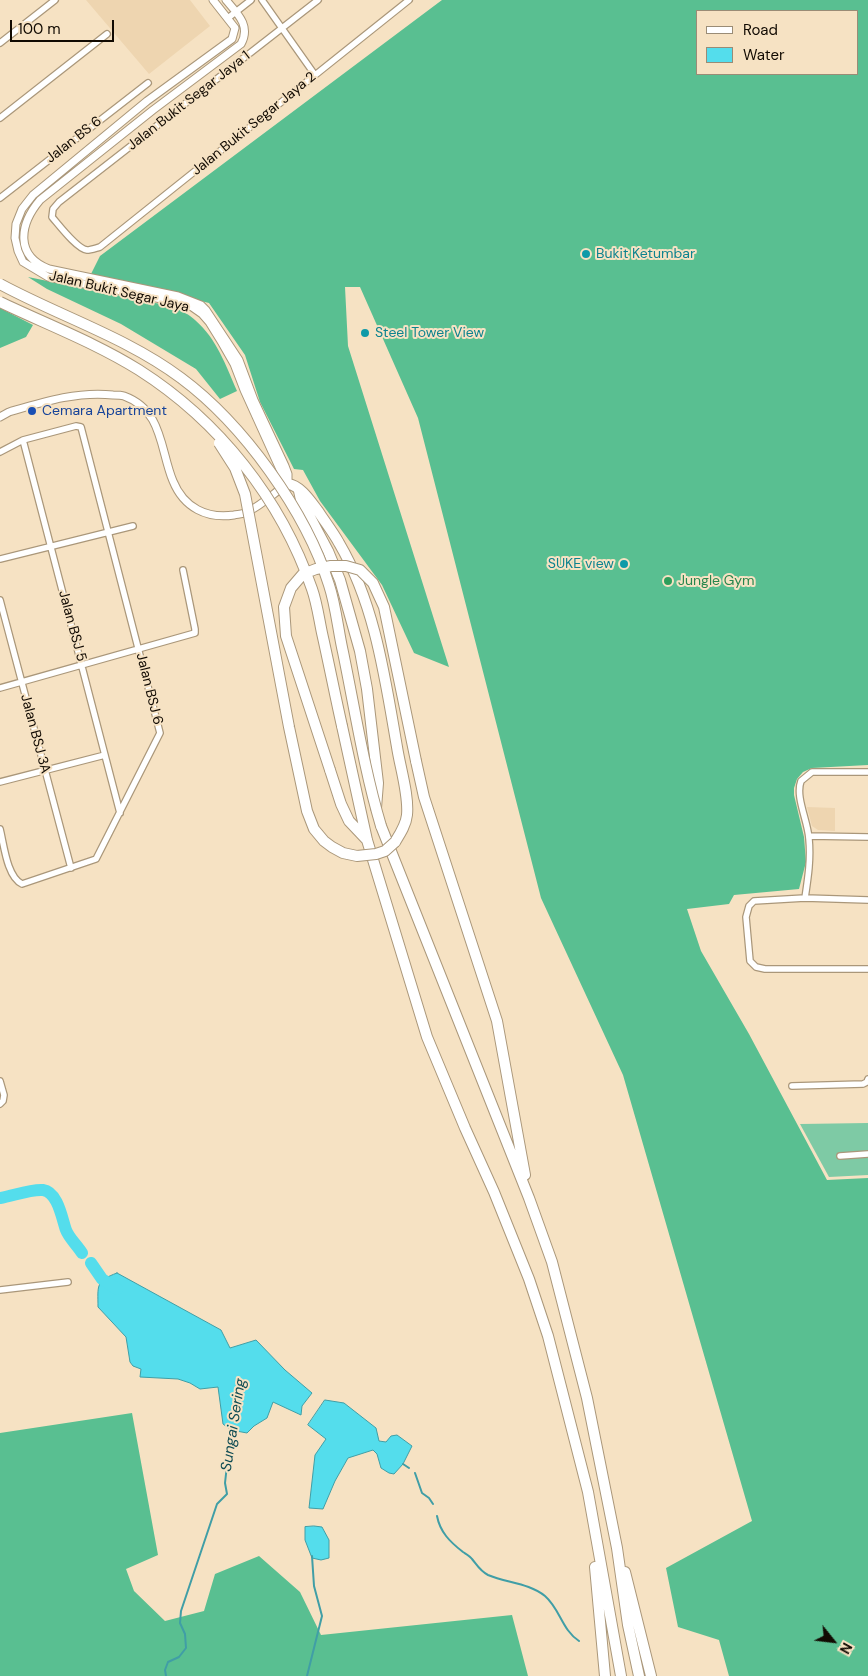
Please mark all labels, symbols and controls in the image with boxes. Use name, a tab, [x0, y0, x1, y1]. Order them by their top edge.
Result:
scale bar	[12, 10, 116, 42]
legend	[696, 10, 858, 75]
text: 100 m	[18, 19, 61, 39]
text: Road	[743, 20, 778, 40]
text: Water	[743, 45, 784, 65]
street label: Jalan Bukit Segar Jaya 1	[124, 48, 254, 154]
street label: Jalan Bukit Segar Jaya 2	[189, 69, 319, 179]
street label: Jalan BS 6	[43, 113, 105, 167]
place label: Bukit Ketumbar	[596, 246, 695, 262]
marker: Bukit Ketumbar	[580, 248, 592, 260]
street label: Jalan Bukit Segar Jaya	[47, 268, 191, 316]
place label: Steel Tower View	[375, 325, 484, 341]
marker: Steel Tower View	[359, 327, 371, 339]
place label: Cemara Apartment	[42, 403, 167, 419]
marker: Cemara Apartment	[26, 405, 38, 417]
place label: SUKE view	[548, 556, 614, 572]
marker: SUKE view	[618, 558, 630, 570]
place label: Jungle Gym	[678, 573, 755, 589]
marker: Jungle Gym	[662, 575, 674, 587]
street label: Jalan BSJ 5	[54, 589, 90, 663]
street label: Jalan BSJ 6	[132, 651, 166, 727]
street label: Jalan BSJ 3A	[16, 692, 54, 776]
water label: Sungai Sering	[218, 1377, 250, 1473]
north arrow	[808, 1616, 858, 1666]
text: N	[836, 1639, 856, 1657]

